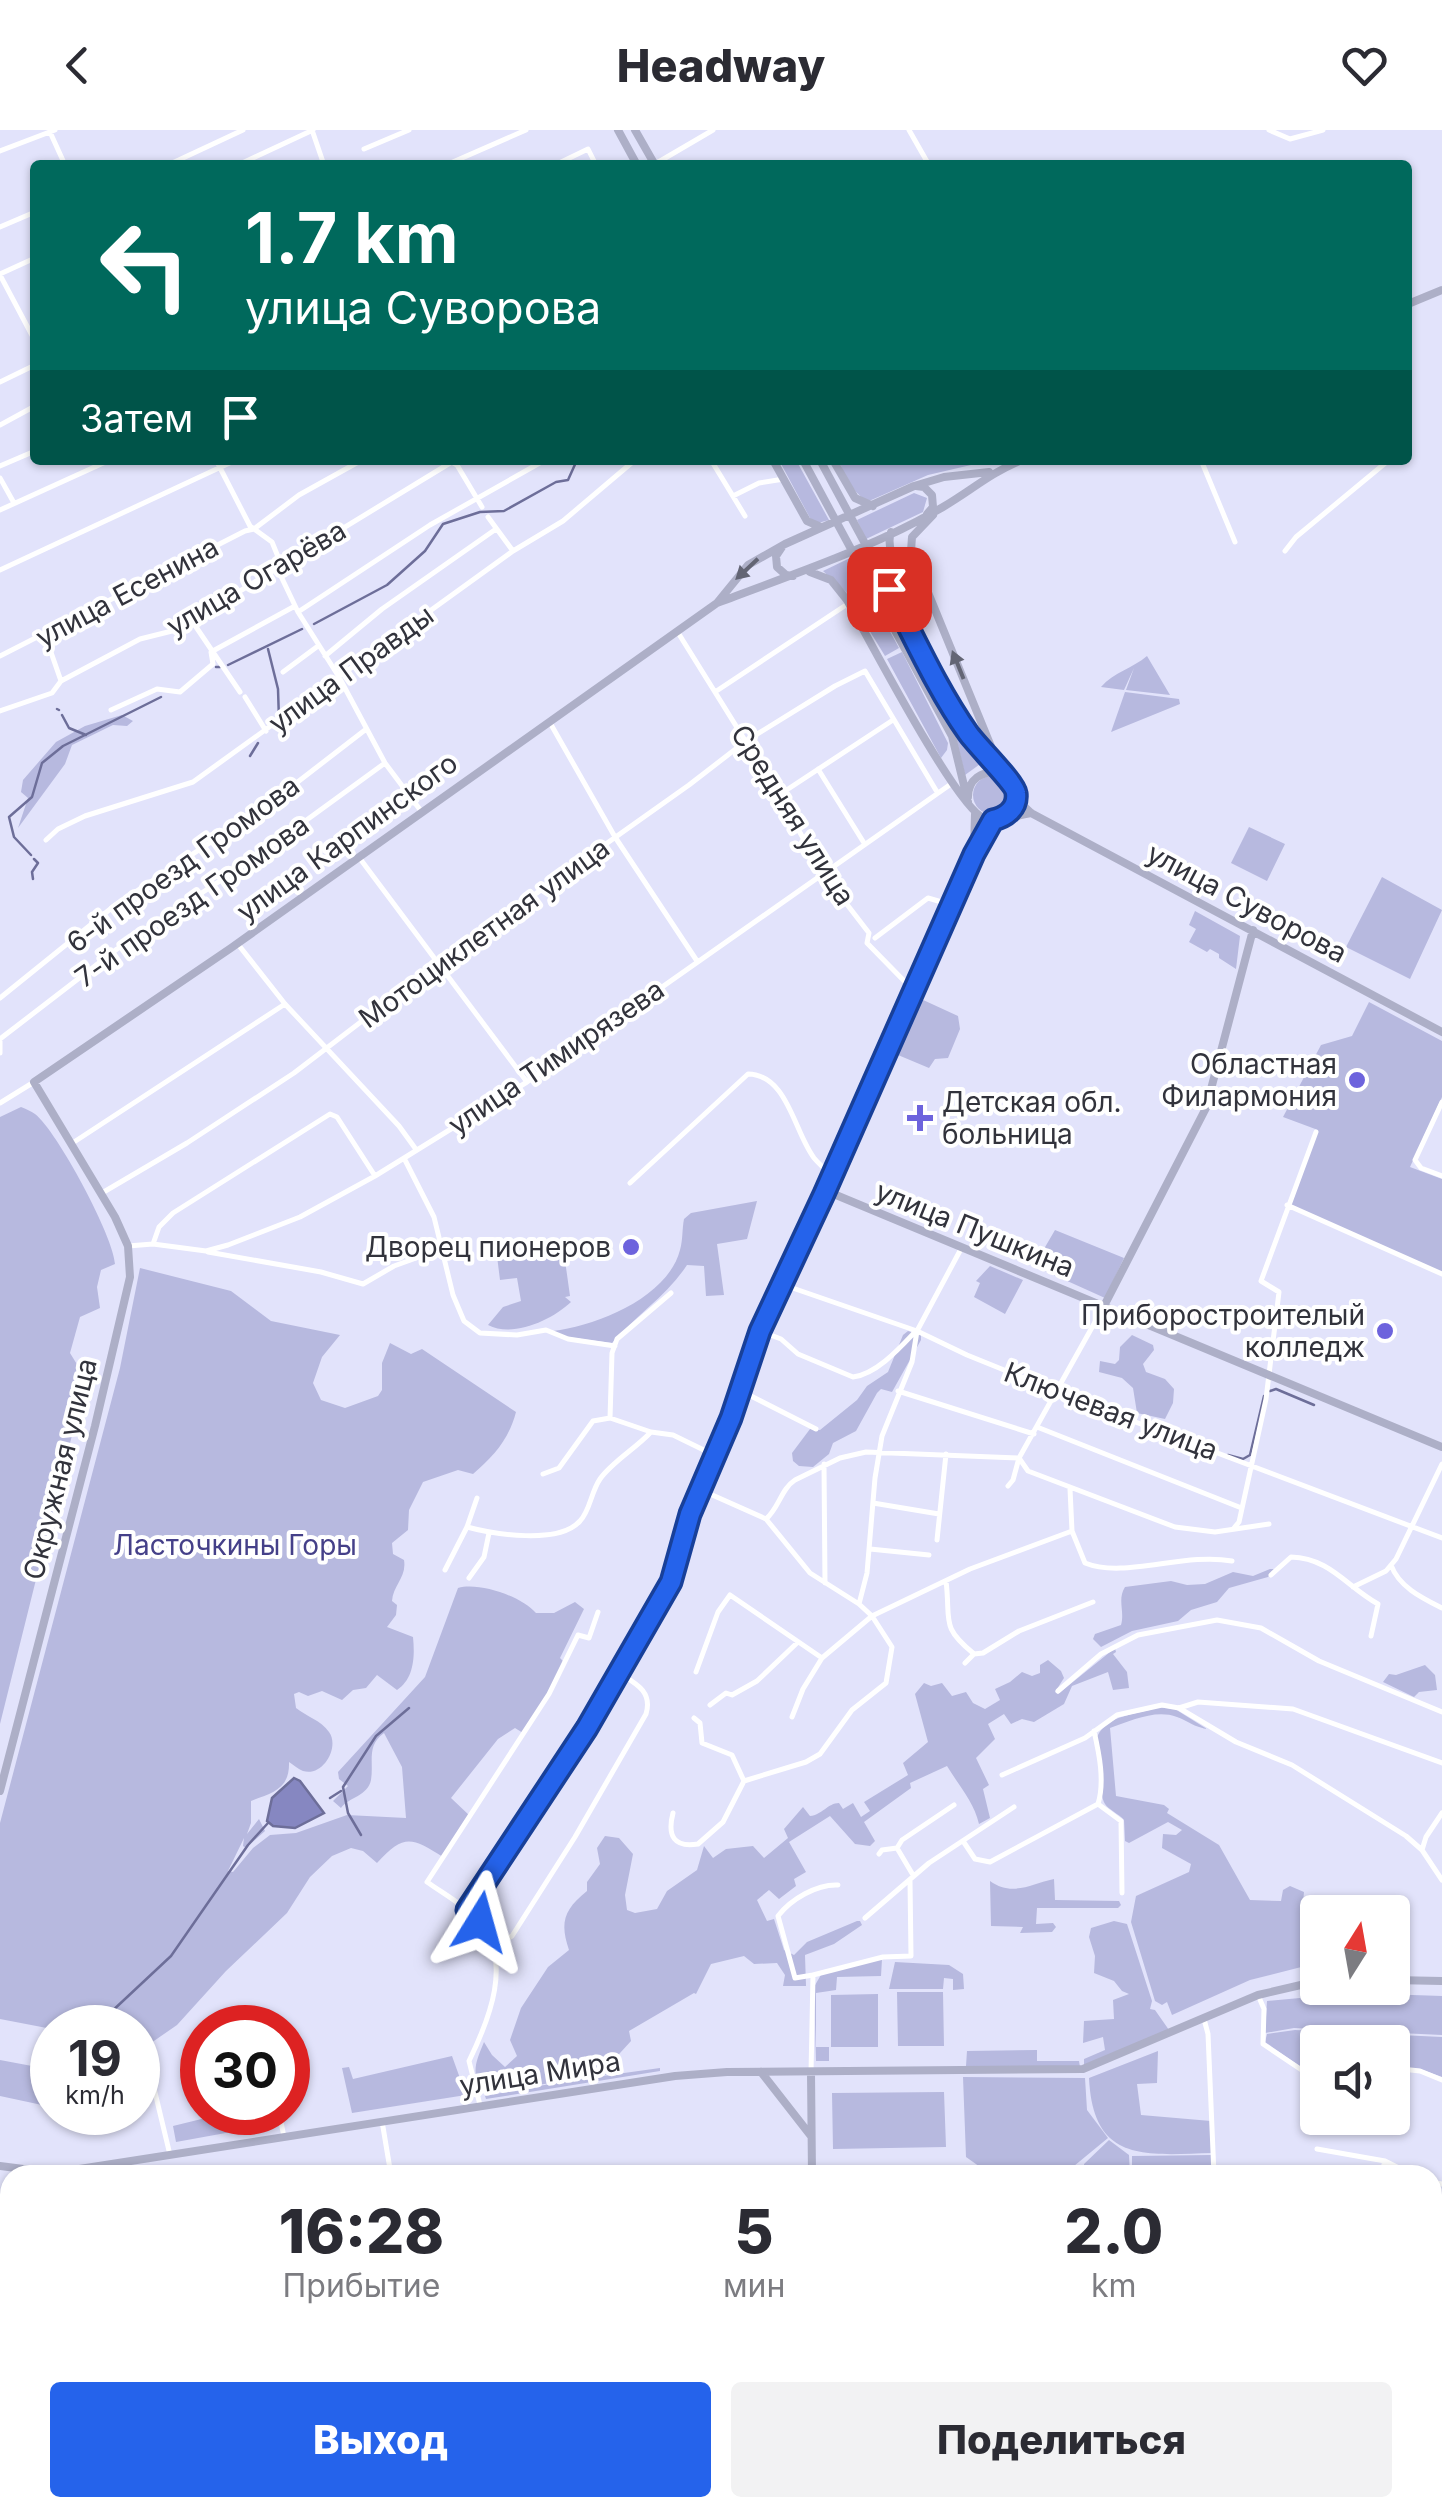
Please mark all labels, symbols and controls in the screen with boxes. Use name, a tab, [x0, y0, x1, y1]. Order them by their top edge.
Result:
icon: back	[50, 38, 105, 93]
text: Headway	[617, 38, 825, 93]
icon: heart	[1337, 38, 1392, 93]
text: 1.7 km	[245, 195, 459, 280]
icon: left	[80, 200, 210, 330]
text: улица Суворова	[245, 280, 601, 335]
icon: arrive	[213, 390, 268, 445]
text: Затем	[80, 395, 193, 441]
street label: улица Огарёва	[160, 513, 352, 643]
street label: улица Есенина	[30, 530, 224, 654]
pin	[847, 547, 932, 632]
one-way arrow	[735, 557, 759, 580]
icon: arrive	[862, 562, 917, 617]
street label: улица Правды	[262, 598, 440, 740]
one-way arrow	[950, 650, 966, 680]
street label: Средняя улица	[724, 718, 862, 912]
street label: улица Карпинского	[230, 745, 464, 929]
street label: 6-й проезд Громова	[60, 768, 306, 960]
street label: 7-й проезд Громова	[69, 807, 315, 995]
street label: Мотоциклетная улица	[352, 831, 616, 1035]
street label: улица Суворова	[1141, 836, 1353, 970]
street label: улица Тимирязева	[442, 972, 670, 1142]
place label: Областная Филармония	[1161, 1047, 1337, 1113]
marker: Областная Филармония	[1346, 1069, 1368, 1091]
place label: Детская обл. больница	[942, 1085, 1122, 1151]
marker: Детская обл. больница	[907, 1105, 933, 1131]
street label: улица Пушкина	[871, 1174, 1079, 1284]
place label: Дворец пионеров	[365, 1230, 611, 1264]
marker: Дворец пионеров	[620, 1236, 642, 1258]
place label: Приборостроителый колледж	[1081, 1298, 1365, 1364]
marker: Приборостроителый колледж	[1374, 1320, 1396, 1342]
street label: Окружная улица	[16, 1355, 104, 1583]
street label: Ключевая улица	[1000, 1355, 1222, 1467]
park label: Ласточкины Горы	[113, 1528, 357, 1562]
position arrow	[428, 1870, 532, 1974]
north arrow	[1300, 1895, 1410, 2005]
map controls	[1300, 1895, 1410, 2135]
speed limit sign: 30	[180, 2005, 310, 2135]
button: sound	[1300, 2025, 1410, 2135]
text: 19	[68, 2028, 122, 2088]
street label: улица Мира	[457, 2044, 623, 2102]
text: km/h	[65, 2080, 125, 2110]
text: 16:28	[279, 2195, 444, 2267]
text: 5	[735, 2195, 774, 2267]
text: 2.0	[1064, 2195, 1163, 2267]
text: Прибытие	[283, 2266, 440, 2305]
text: мин	[723, 2266, 785, 2305]
text: km	[1091, 2266, 1136, 2305]
button: Выход	[50, 2382, 711, 2497]
button: Поделиться	[731, 2382, 1392, 2497]

